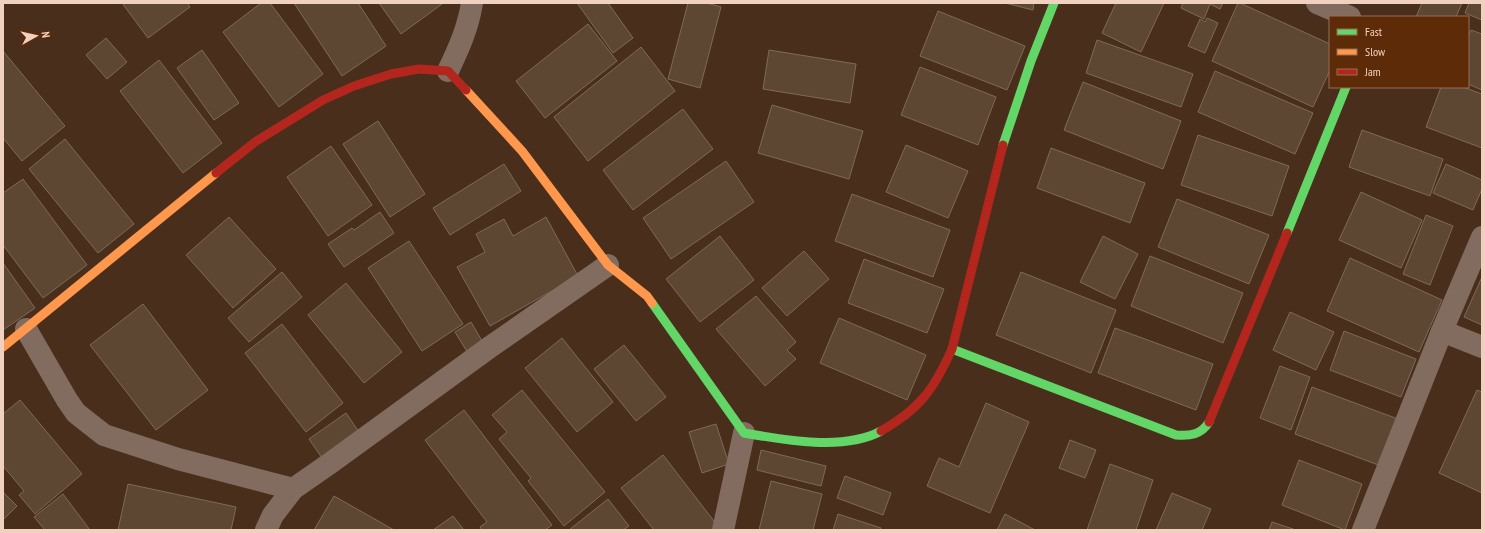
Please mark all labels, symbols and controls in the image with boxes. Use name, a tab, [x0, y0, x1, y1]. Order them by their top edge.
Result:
north arrow	[16, 16, 56, 56]
legend	[1329, 16, 1469, 88]
text: Fast	[1365, 24, 1383, 39]
text: N	[39, 31, 53, 39]
text: Slow	[1365, 44, 1386, 59]
text: Jam	[1364, 64, 1381, 79]

